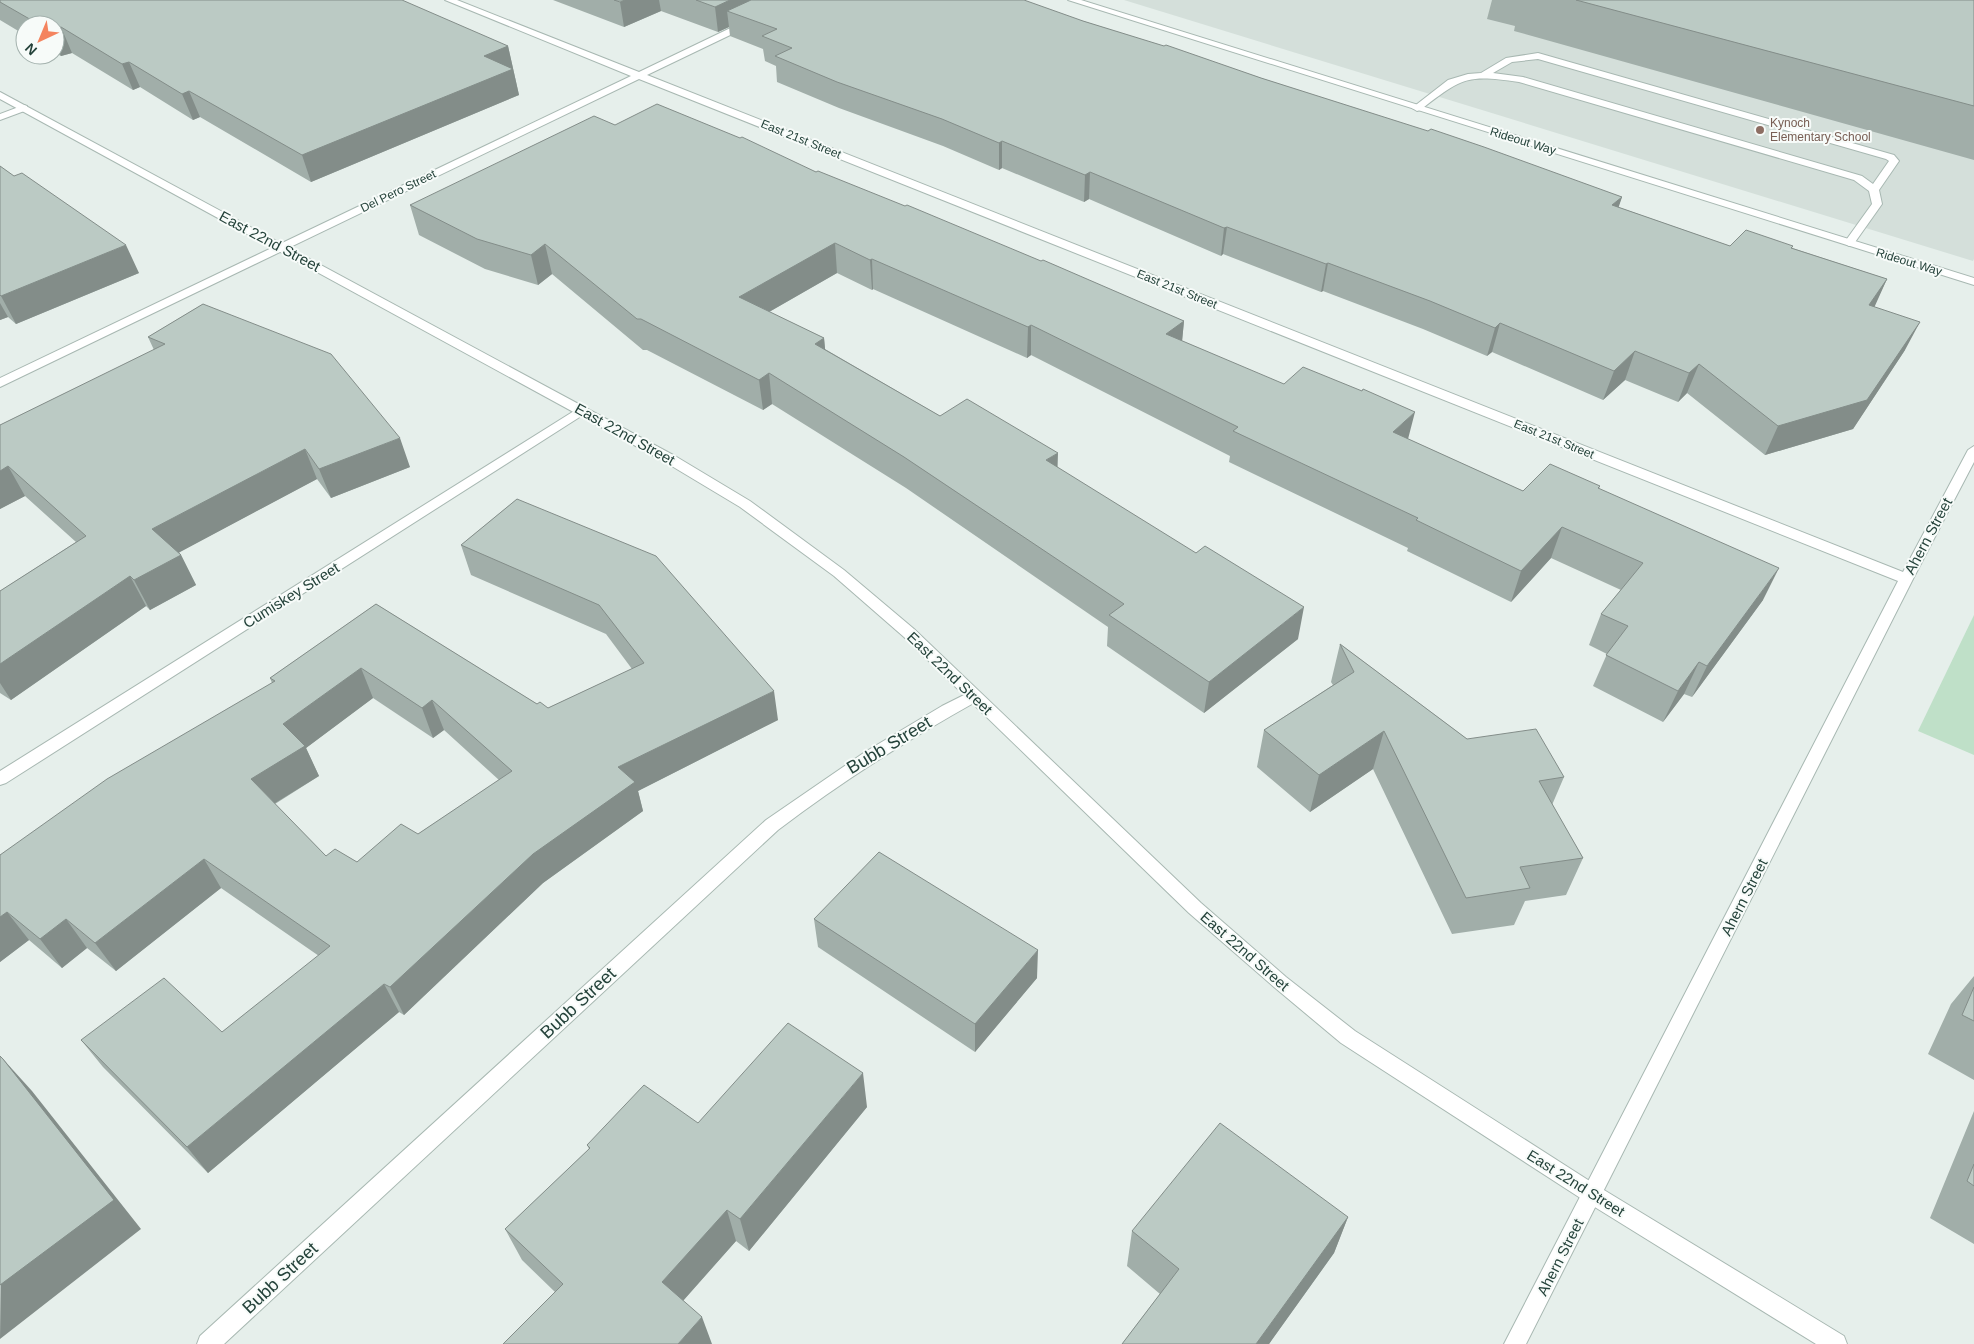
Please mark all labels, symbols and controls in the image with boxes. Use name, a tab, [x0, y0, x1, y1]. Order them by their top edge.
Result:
north arrow	[15, 15, 65, 65]
text: N	[22, 40, 40, 59]
place label: Kynoch Elementary School	[1770, 116, 1871, 144]
street label: East 21st Street	[759, 117, 844, 162]
street label: Rideout Way	[1488, 124, 1558, 158]
marker: Kynoch Elementary School	[1754, 124, 1766, 136]
street label: Del Pero Street	[358, 166, 439, 215]
street label: East 22nd Street	[217, 207, 324, 275]
street label: Rideout Way	[1874, 245, 1944, 279]
street label: East 21st Street	[1135, 267, 1220, 312]
street label: East 22nd Street	[572, 399, 679, 469]
street label: East 21st Street	[1512, 417, 1597, 462]
street label: Ahern Street	[1901, 494, 1956, 577]
street label: Cumiskey Street	[240, 558, 343, 631]
street label: East 22nd Street	[904, 628, 997, 718]
street label: Bubb Street	[843, 712, 935, 778]
street label: Ahern Street	[1717, 855, 1771, 938]
street label: East 22nd Street	[1197, 908, 1293, 995]
street label: Bubb Street	[536, 963, 620, 1043]
street label: East 22nd Street	[1524, 1146, 1629, 1220]
street label: Ahern Street	[1533, 1215, 1587, 1298]
street label: Bubb Street	[238, 1238, 322, 1318]

